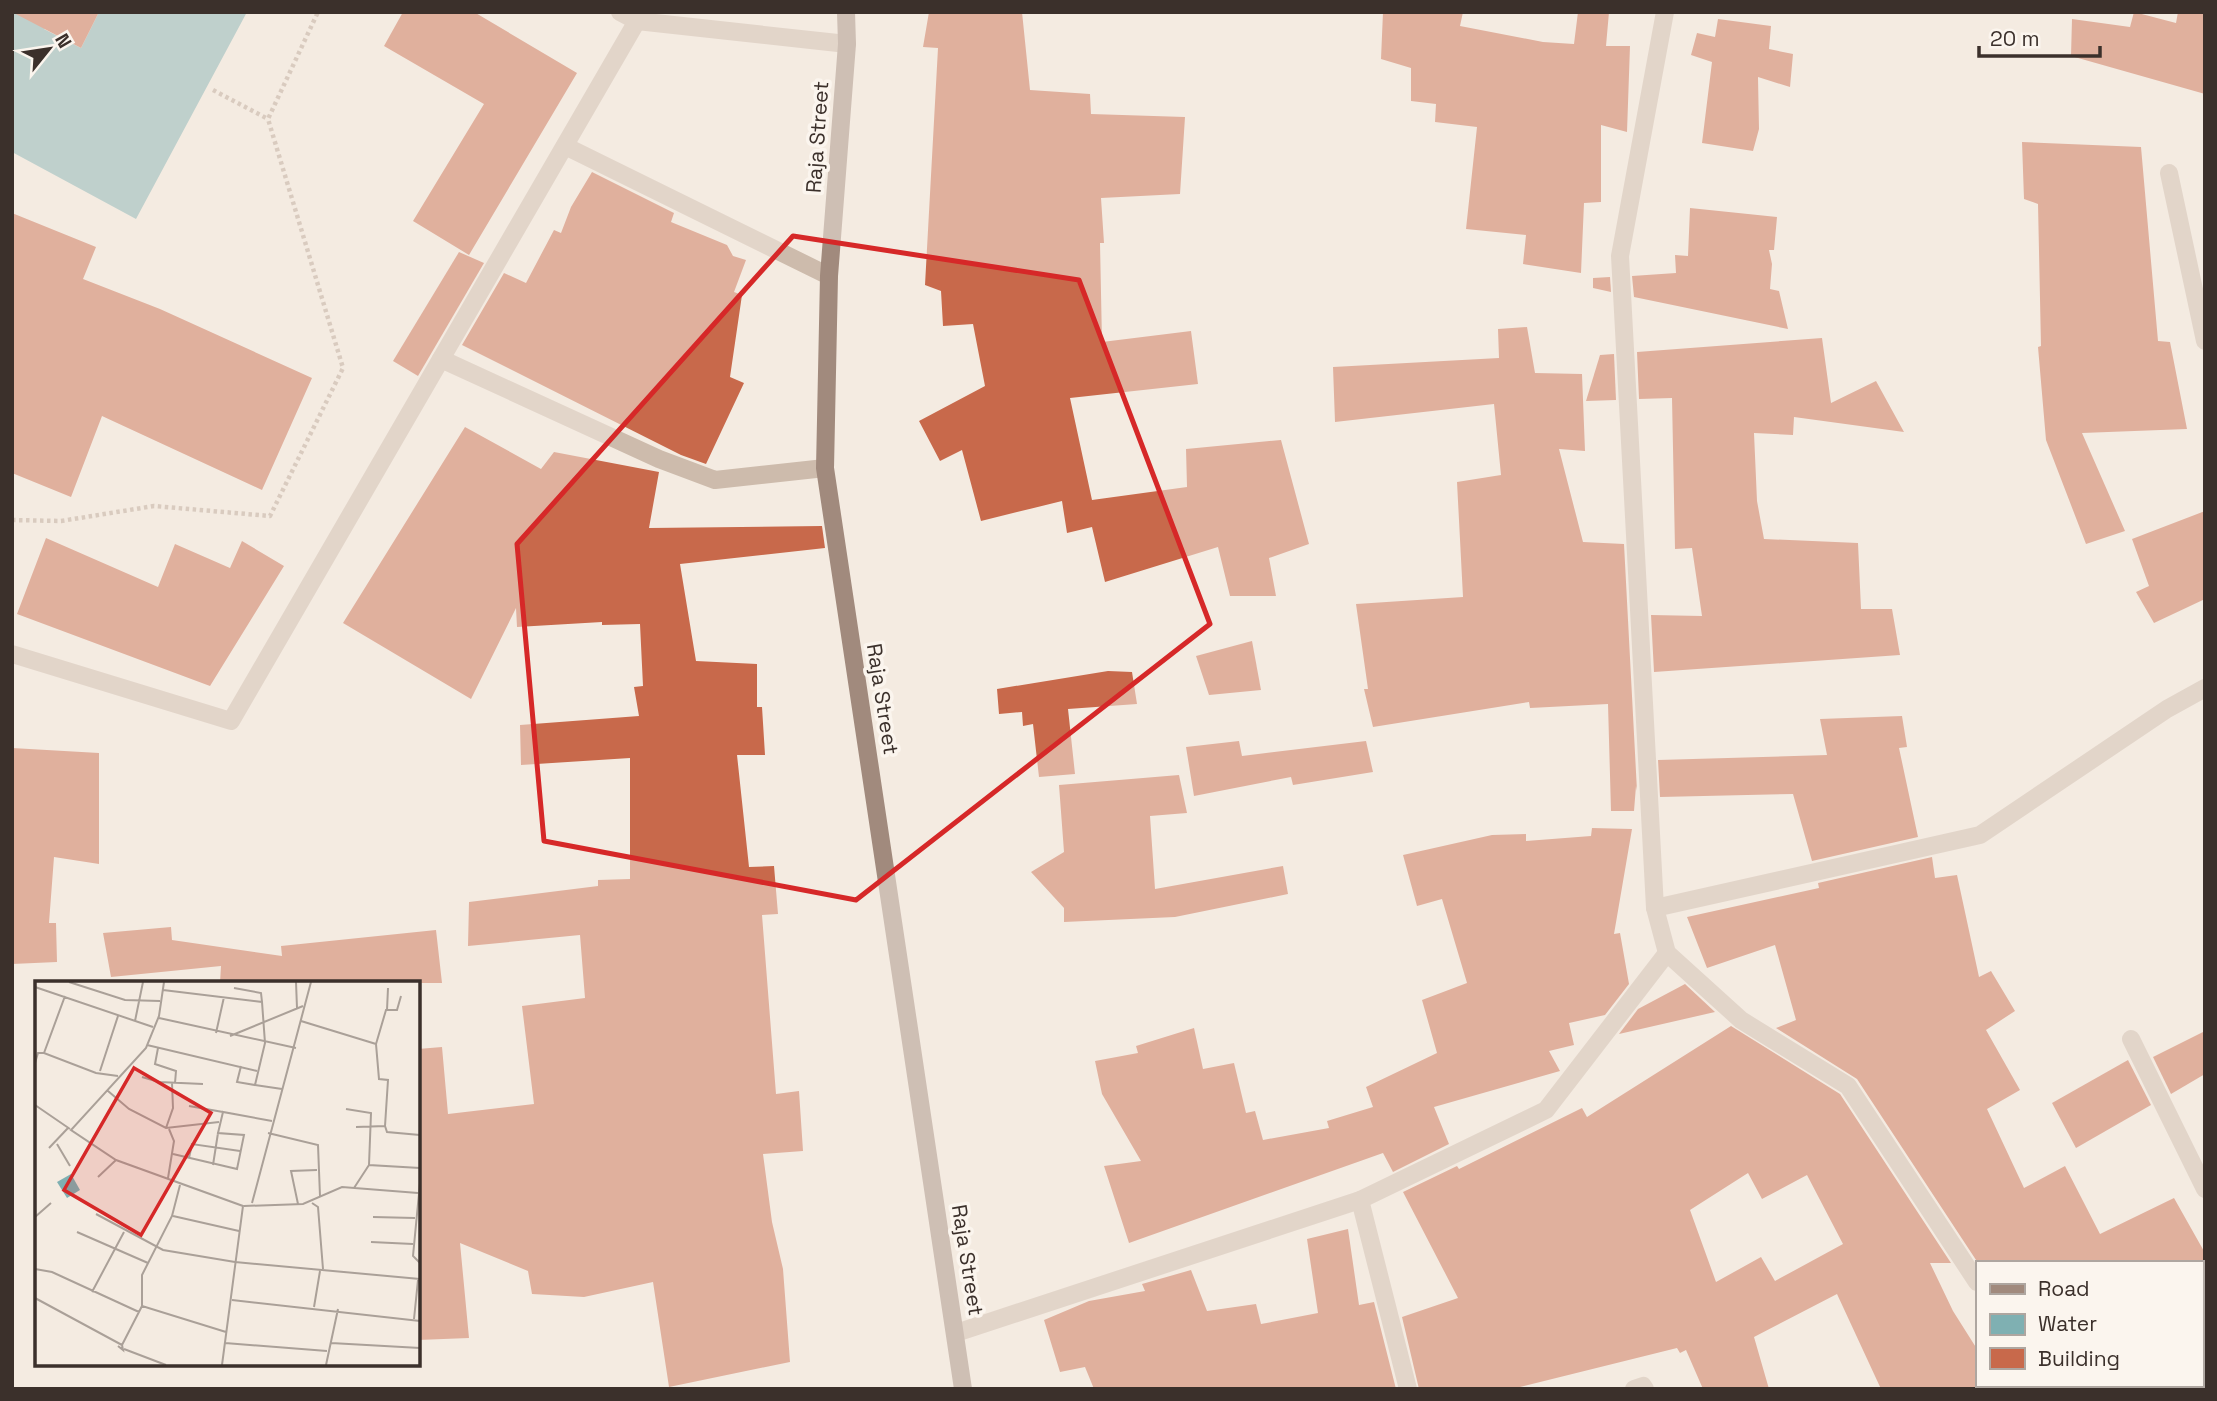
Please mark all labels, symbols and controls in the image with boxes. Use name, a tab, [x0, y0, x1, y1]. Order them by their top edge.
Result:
north arrow	[14, 14, 84, 84]
scale bar	[1979, 14, 2100, 58]
text: 20 m	[1990, 25, 2040, 52]
text: N	[49, 29, 77, 53]
street label: Raja Street	[800, 80, 834, 194]
street label: Raja Street	[861, 642, 905, 756]
inset map	[35, 981, 420, 1366]
street label: Raja Street	[946, 1203, 990, 1317]
legend	[1976, 1261, 2203, 1387]
text: Road	[2038, 1275, 2090, 1302]
text: Water	[2038, 1310, 2097, 1337]
text: Building	[2038, 1345, 2120, 1372]

